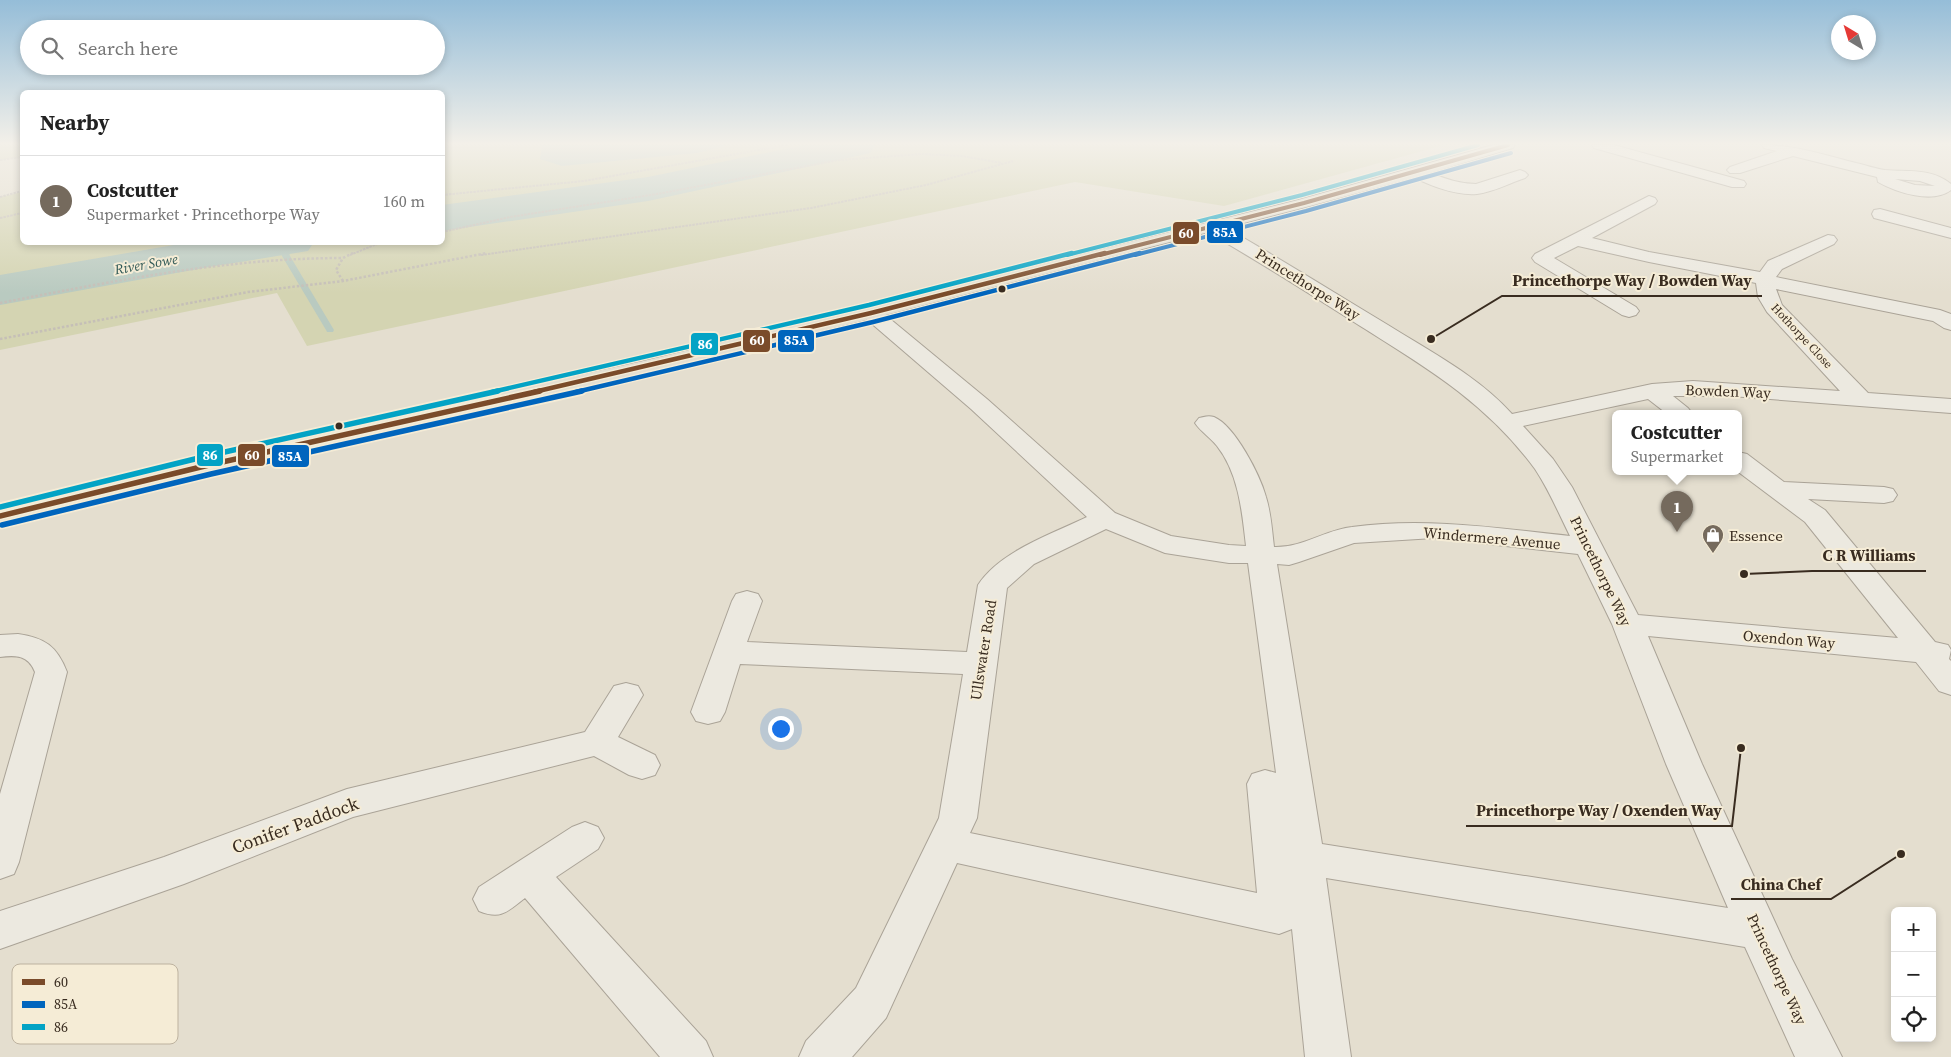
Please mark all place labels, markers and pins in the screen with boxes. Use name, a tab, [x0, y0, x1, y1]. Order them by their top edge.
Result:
callout: Princethorpe Way / Bowden Way	[1502, 265, 1762, 296]
unlabelled marker	[997, 284, 1007, 294]
unlabelled marker	[334, 421, 344, 431]
pin: 1	[1661, 491, 1693, 532]
shop icon: Essence	[1701, 523, 1725, 554]
place label: Essence	[1729, 525, 1783, 546]
callout: C R Williams	[1812, 540, 1926, 571]
callout: Princethorpe Way / Oxenden Way	[1466, 795, 1732, 826]
callout: China Chef	[1731, 868, 1831, 899]

